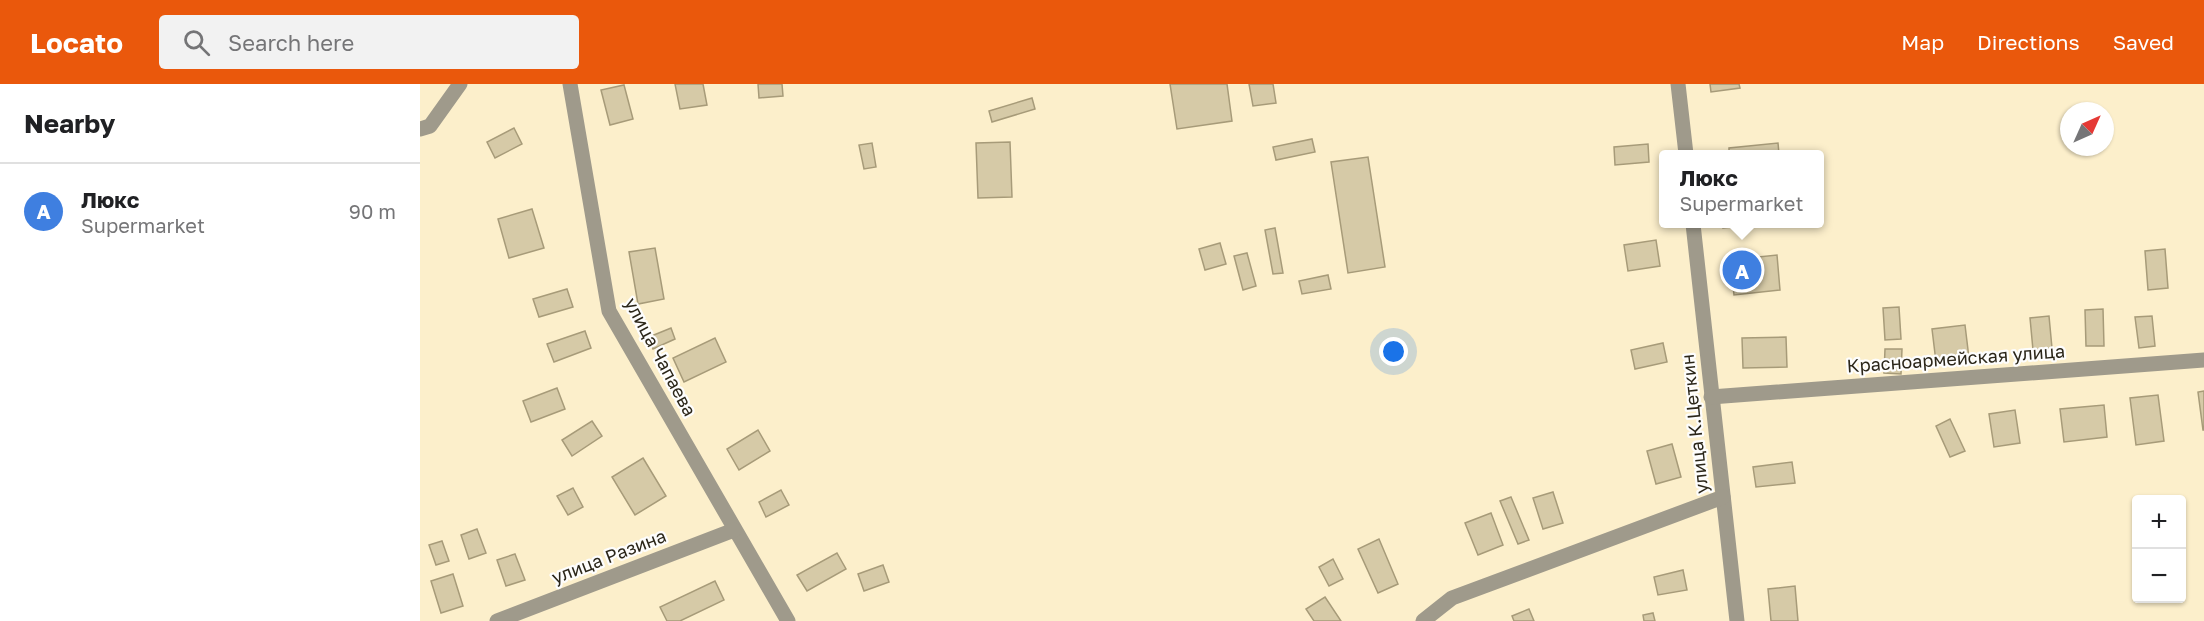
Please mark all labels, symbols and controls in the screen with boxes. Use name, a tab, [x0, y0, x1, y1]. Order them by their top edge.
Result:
search box	[159, 15, 579, 69]
text: Locato	[30, 26, 123, 59]
icon: search	[180, 26, 213, 59]
text: Search here	[228, 29, 354, 56]
text: Map	[1901, 29, 1944, 55]
text: Directions	[1977, 29, 2080, 55]
text: Saved	[2113, 29, 2174, 55]
north arrow	[2060, 102, 2114, 156]
text: Nearby	[24, 108, 115, 139]
popup	[1659, 150, 1824, 228]
text: Люкс	[1680, 164, 1738, 191]
text: Люкс	[81, 186, 139, 213]
text: Supermarket	[1680, 191, 1803, 215]
text: A	[36, 199, 51, 223]
text: 90 m	[349, 199, 396, 223]
text: Supermarket	[81, 213, 205, 237]
pin: A	[1722, 248, 1762, 292]
street label: улица Чапаева	[620, 293, 701, 420]
your location	[1379, 337, 1408, 366]
street label: Красноармейская улица	[1846, 339, 2066, 377]
street label: улица К.Цеткин	[1676, 353, 1712, 495]
map controls	[2132, 495, 2186, 603]
button: +	[2132, 495, 2186, 549]
street label: улица Разина	[548, 524, 669, 588]
button: −	[2132, 549, 2186, 603]

